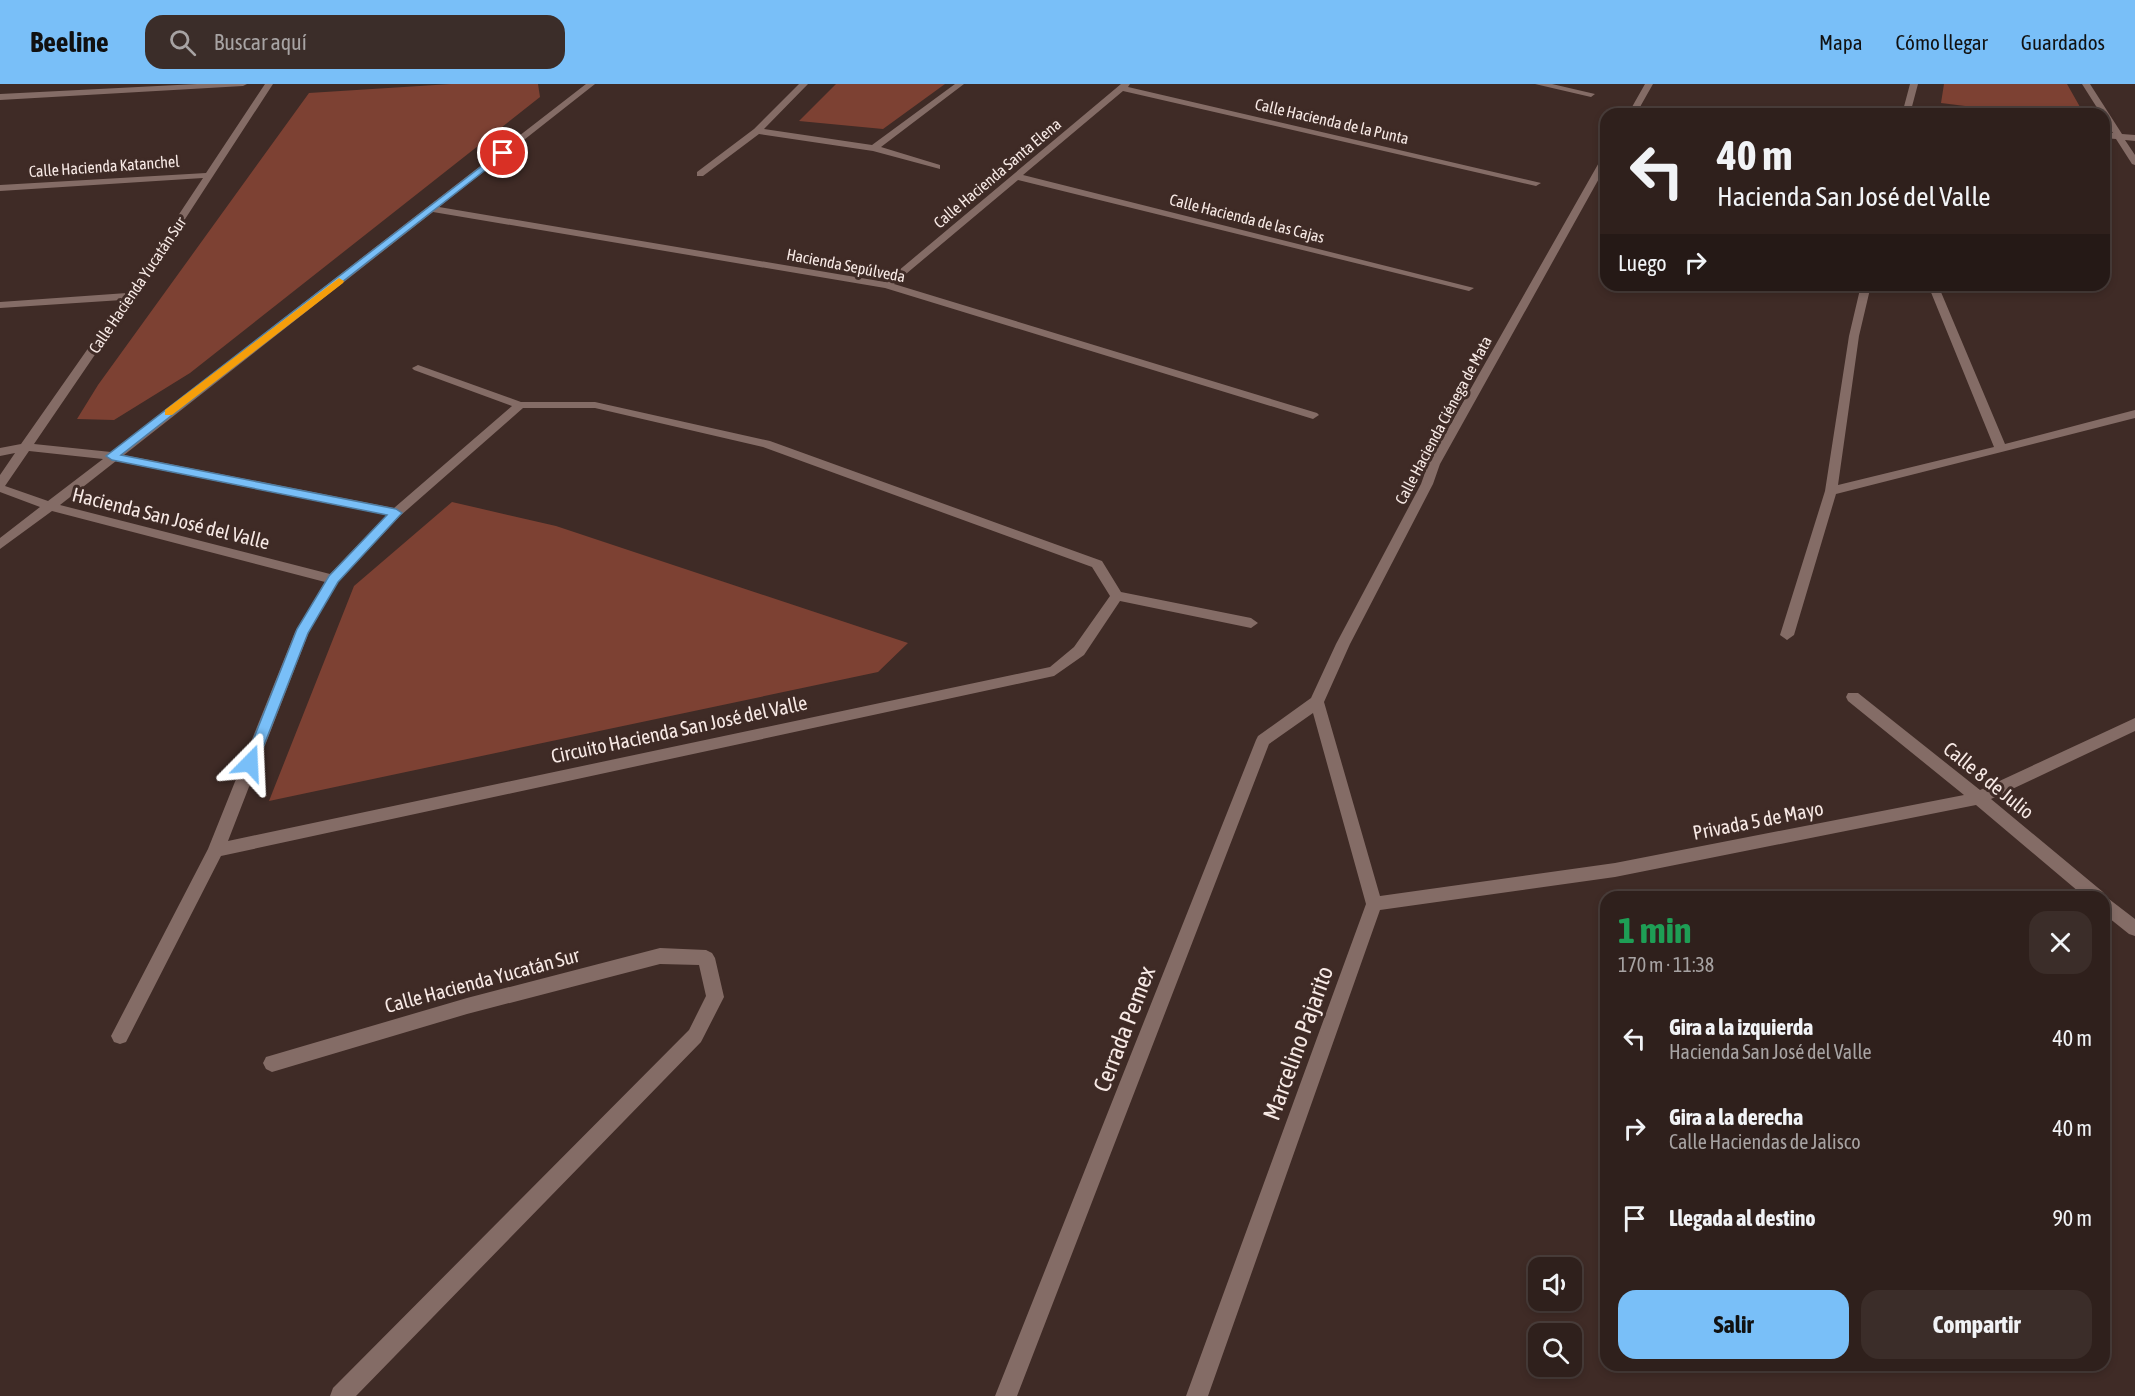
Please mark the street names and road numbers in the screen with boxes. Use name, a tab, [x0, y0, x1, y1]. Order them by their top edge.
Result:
street label: Calle Hacienda de la Punta	[1253, 95, 1411, 147]
street label: Calle Hacienda Santa Elena	[930, 115, 1064, 231]
street label: Calle Hacienda Katanchel	[28, 152, 181, 180]
street label: Calle Hacienda de las Cajas	[1167, 190, 1327, 247]
street label: Calle Hacienda Yucatán Sur	[85, 213, 189, 357]
street label: Hacienda Sepúlveda	[785, 245, 907, 286]
street label: Calle Hacienda Ciénega de Mata	[1391, 333, 1496, 508]
street label: Hacienda San José del Valle	[70, 482, 272, 554]
street label: Circuito Hacienda San José del Valle	[549, 691, 809, 767]
street label: Calle 8 de Julio	[1939, 737, 2039, 823]
street label: Privada 5 de Mayo	[1691, 796, 1825, 844]
street label: Calle Hacienda Yucatán Sur	[382, 943, 583, 1017]
street label: Cerrada Pemex	[1088, 962, 1160, 1096]
street label: Marcelino Pajarito	[1258, 962, 1338, 1124]

